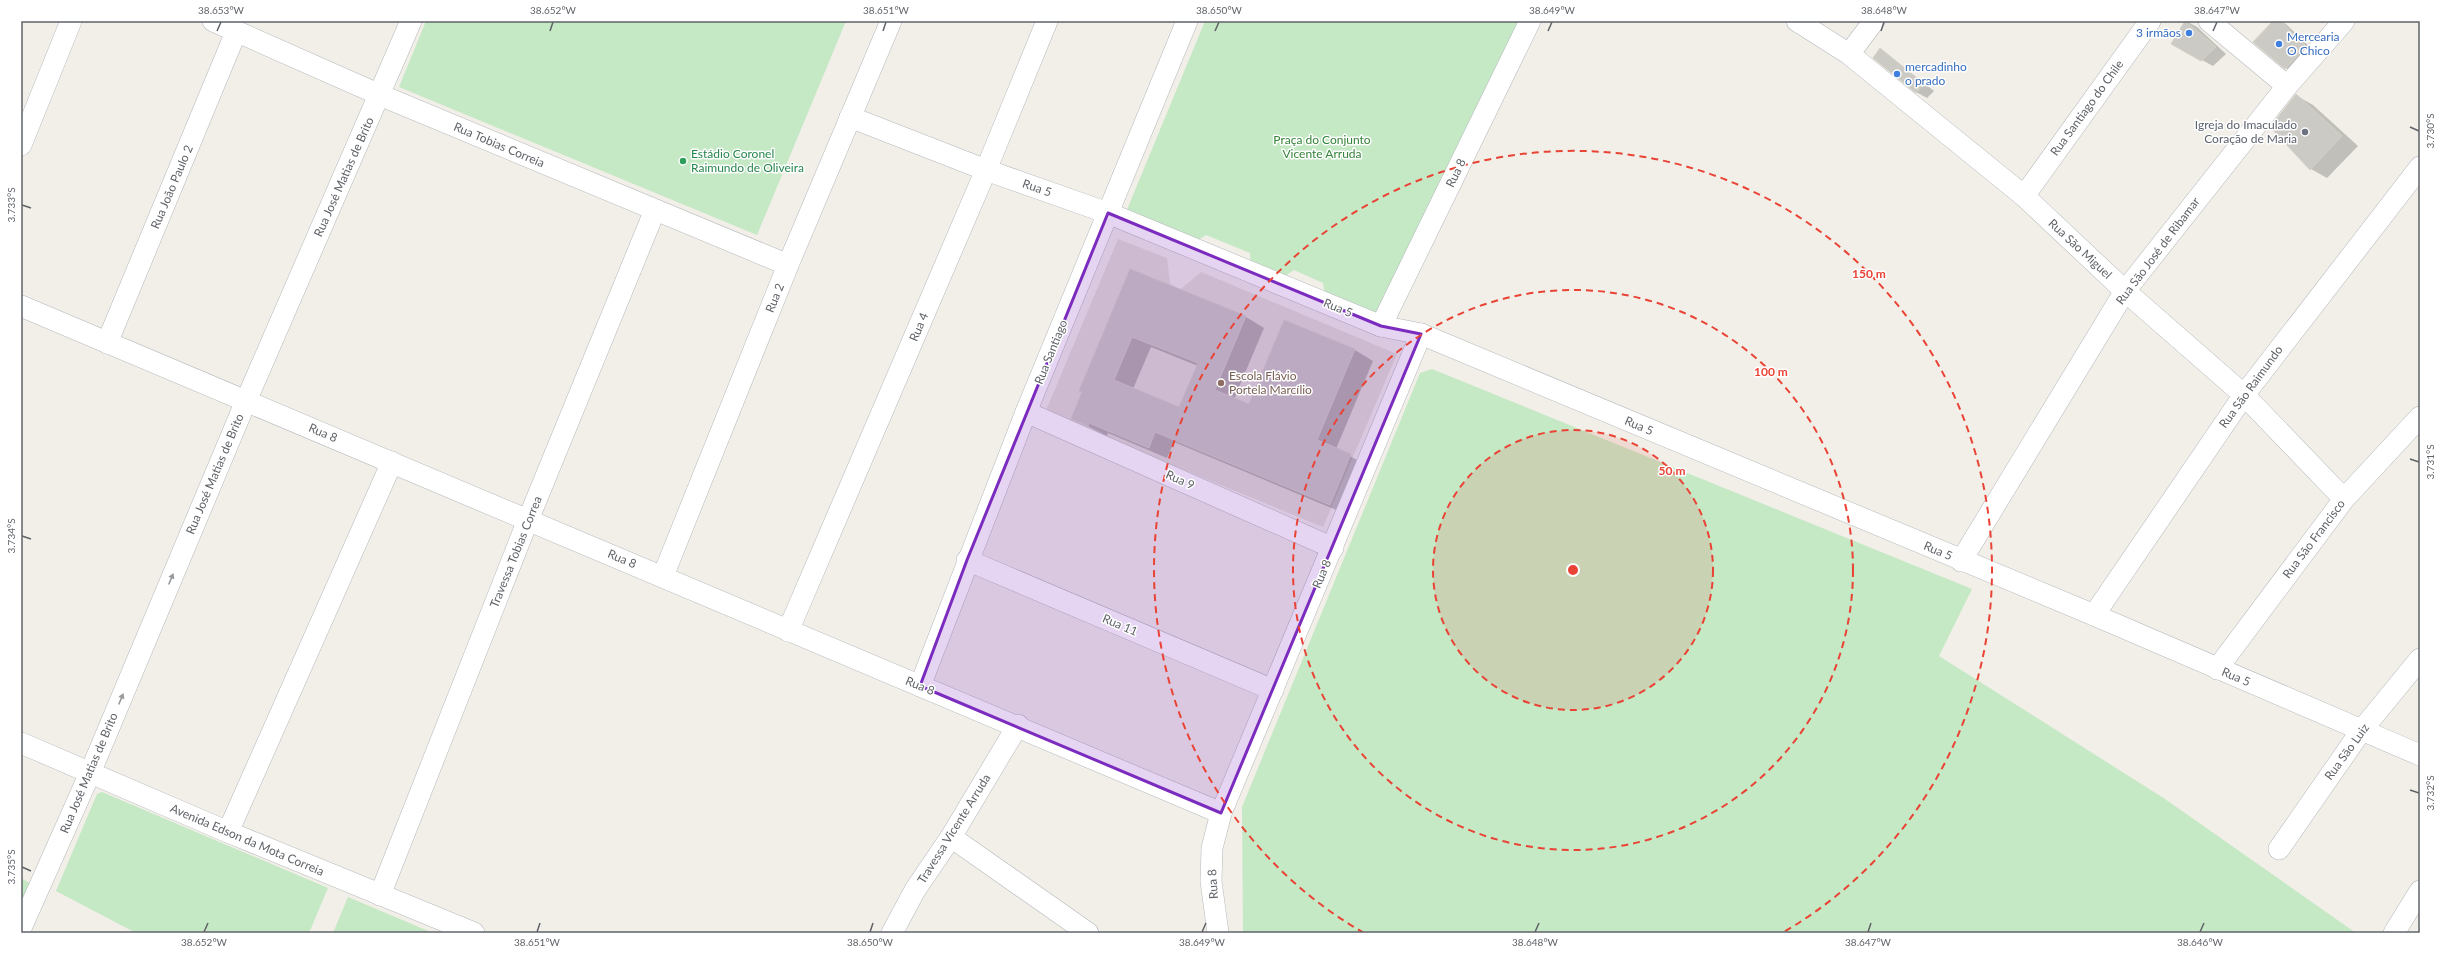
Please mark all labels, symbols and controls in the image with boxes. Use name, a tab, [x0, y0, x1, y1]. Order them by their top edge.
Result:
text: 38.653°W	[198, 4, 245, 16]
text: 38.652°W	[530, 4, 577, 16]
text: 38.651°W	[863, 4, 910, 16]
text: 38.650°W	[1196, 4, 1243, 16]
text: 38.649°W	[1529, 4, 1576, 16]
text: 38.648°W	[1861, 4, 1908, 16]
text: 38.647°W	[2194, 4, 2241, 16]
place label: 3 irmãos	[2136, 25, 2181, 40]
marker: 3 irmãos	[2184, 28, 2194, 38]
place label: Mercearia O Chico	[2287, 29, 2340, 58]
marker: Mercearia O Chico	[2274, 39, 2284, 49]
street label: Rua Santiago do Chile	[2047, 57, 2126, 159]
place label: mercadinho o prado	[1905, 59, 1967, 88]
marker: mercadinho o prado	[1892, 69, 1902, 79]
text: 3.730°S	[2424, 113, 2436, 149]
street label: Rua José Matias de Brito	[310, 114, 377, 239]
place label: Igreja do Imaculado Coração de Maria	[2195, 117, 2297, 146]
street label: Rua Tobias Correia	[451, 119, 547, 170]
marker: Igreja do Imaculado Coração de Maria	[2300, 127, 2310, 137]
park label: Praça do Conjunto Vicente Arruda	[1273, 132, 1371, 161]
street label: Rua João Paulo 2	[147, 143, 196, 231]
place label: Estádio Coronel Raimundo de Oliveira	[691, 146, 804, 175]
marker: Estádio Coronel Raimundo de Oliveira	[678, 156, 688, 166]
street label: Rua 8	[1442, 156, 1469, 190]
street label: Rua 5	[1021, 176, 1054, 200]
text: 3.733°S	[5, 187, 17, 223]
street label: Rua São José de Ribamar	[2112, 194, 2203, 307]
street label: Rua São Miguel	[2045, 215, 2115, 282]
text: 150 m	[1852, 266, 1886, 281]
street label: Rua 2	[762, 281, 787, 315]
street label: Rua 5	[1321, 295, 1355, 320]
street label: Rua 4	[906, 310, 931, 344]
street label: Rua Santiago	[1031, 317, 1070, 386]
street label: Rua São Raimundo	[2216, 342, 2286, 431]
text: 100 m	[1754, 364, 1788, 379]
place label: Escola Flávio Portela Marcílio	[1229, 368, 1312, 397]
marker: Escola Flávio Portela Marcílio	[1216, 378, 1226, 388]
street label: Rua José Matias de Brito	[182, 411, 247, 536]
street label: Rua 5	[1622, 413, 1656, 438]
street label: Rua 8	[306, 420, 340, 445]
text: 3.731°S	[2424, 444, 2436, 480]
text: 50 m	[1659, 463, 1685, 478]
street label: Rua 9	[1163, 467, 1197, 493]
street label: Travessa Tobias Correa	[486, 494, 545, 610]
street label: Rua São Francisco	[2279, 496, 2348, 581]
text: 3.734°S	[5, 518, 17, 554]
street label: Rua 5	[1921, 538, 1955, 563]
street label: Rua 8	[605, 546, 639, 571]
street label: Rua 8	[1309, 557, 1334, 591]
centre of rings	[1566, 563, 1580, 577]
one-way arrow	[169, 572, 175, 584]
street label: Rua 11	[1100, 610, 1140, 639]
street label: Rua 5	[2219, 664, 2253, 689]
street label: Rua 8	[903, 673, 937, 698]
one-way arrow	[118, 693, 124, 704]
street label: Rua José Matias de Brito	[56, 710, 121, 835]
street label: Rua São Luiz	[2321, 720, 2372, 783]
street label: Travessa Vicente Arruda	[914, 771, 993, 886]
text: 3.732°S	[2424, 775, 2436, 811]
street label: Avenida Edson da Mota Correia	[168, 800, 326, 879]
text: 3.735°S	[5, 849, 17, 885]
street label: Rua 8	[1204, 869, 1221, 900]
text: 38.652°W	[181, 936, 228, 948]
text: 38.651°W	[514, 936, 561, 948]
text: 38.650°W	[847, 936, 894, 948]
text: 38.649°W	[1179, 936, 1226, 948]
text: 38.648°W	[1512, 936, 1559, 948]
text: 38.647°W	[1845, 936, 1892, 948]
text: 38.646°W	[2177, 936, 2224, 948]

